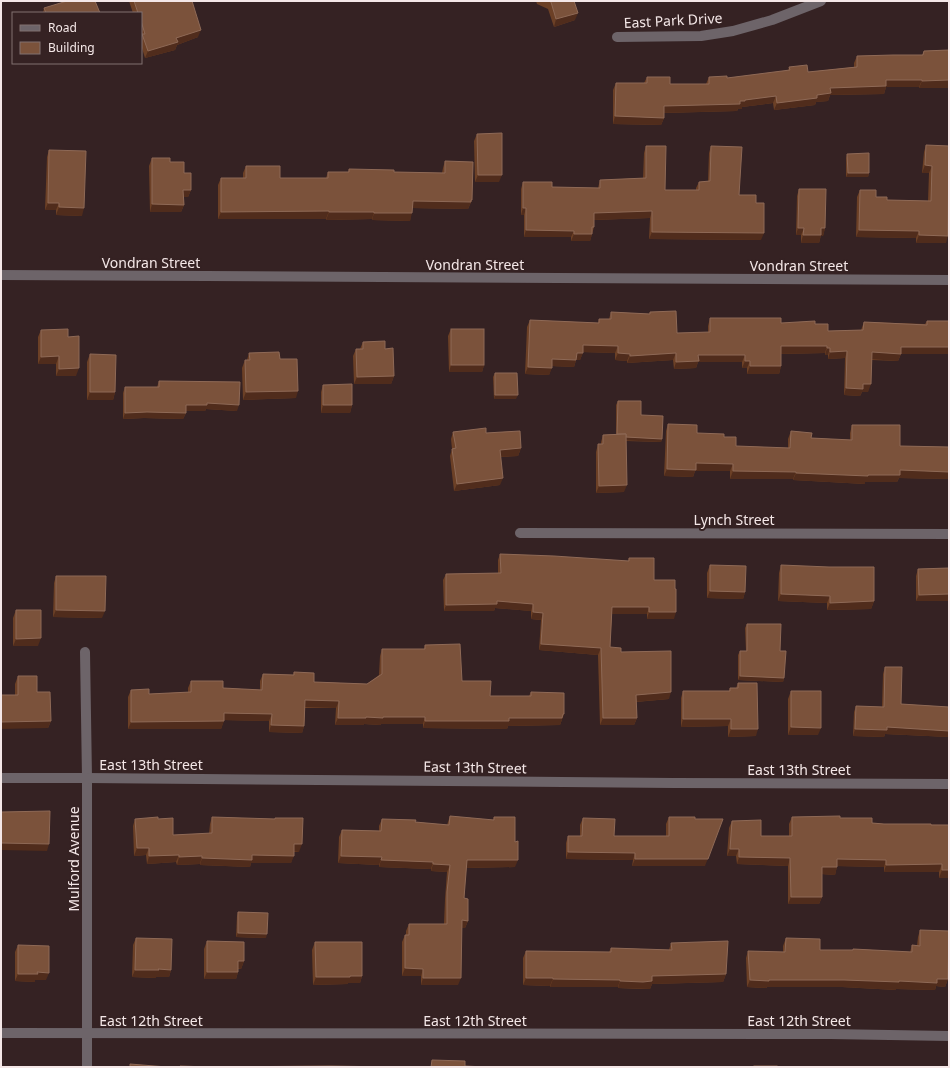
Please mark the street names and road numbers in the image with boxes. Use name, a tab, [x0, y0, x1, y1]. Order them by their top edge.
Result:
street label: East Park Drive	[623, 8, 723, 32]
street label: Vondran Street	[102, 253, 200, 272]
street label: Vondran Street	[426, 255, 524, 274]
street label: Vondran Street	[750, 256, 848, 275]
street label: Lynch Street	[693, 510, 775, 529]
street label: East 13th Street	[99, 755, 203, 774]
street label: East 13th Street	[423, 757, 527, 777]
street label: East 13th Street	[747, 760, 851, 779]
street label: Mulford Avenue	[64, 806, 83, 912]
street label: East 12th Street	[99, 1011, 203, 1030]
street label: East 12th Street	[423, 1011, 527, 1030]
street label: East 12th Street	[747, 1011, 851, 1030]

